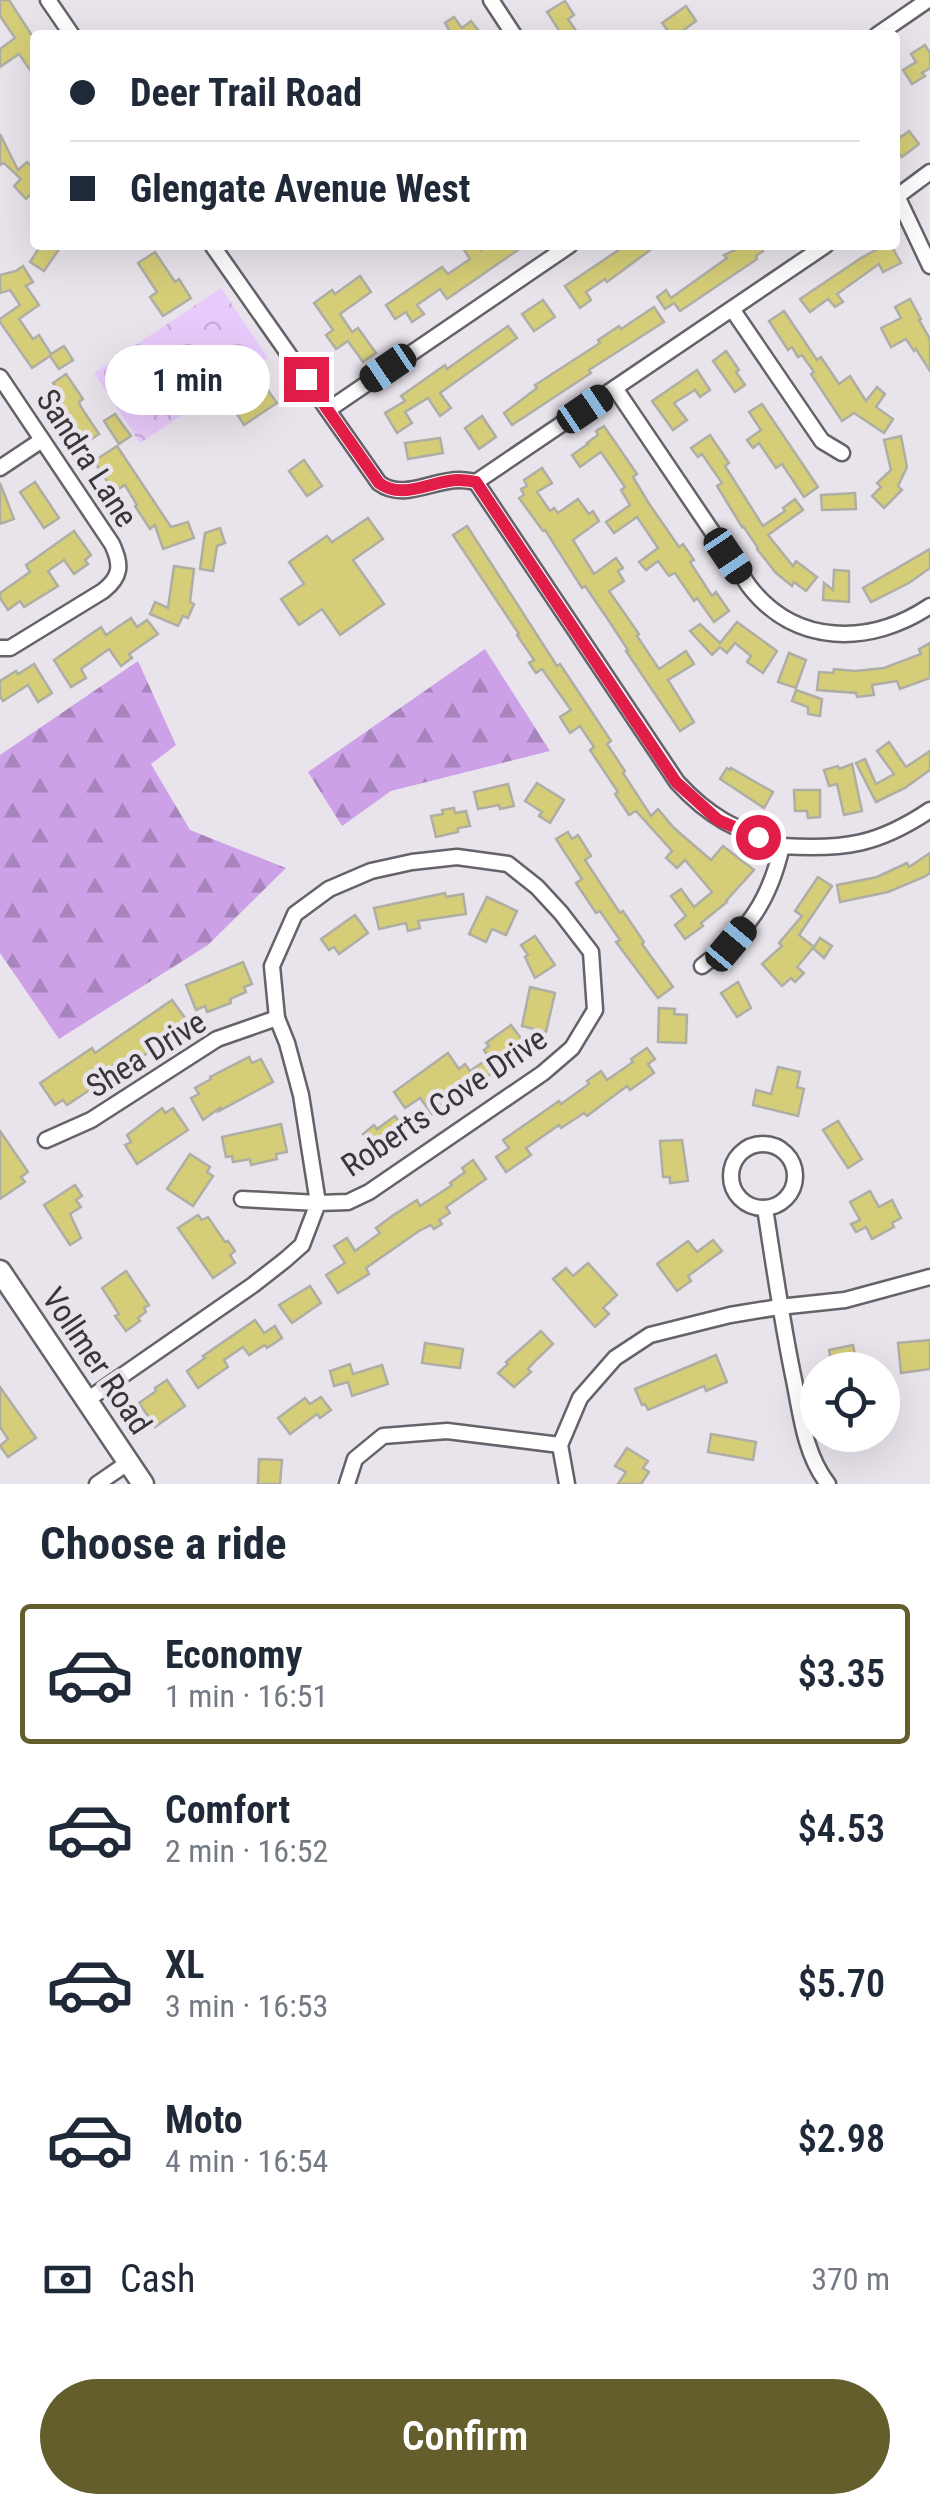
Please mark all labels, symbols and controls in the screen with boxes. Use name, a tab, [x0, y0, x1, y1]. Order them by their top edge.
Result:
text: Deer Trail Road	[130, 71, 362, 115]
text: Glengate Avenue West	[130, 167, 470, 211]
car	[355, 339, 421, 397]
callout: 1 min	[106, 344, 271, 414]
route end	[284, 357, 329, 402]
text: 1 min	[152, 361, 223, 399]
car	[552, 380, 618, 438]
street label: Sandra Lane	[29, 382, 145, 534]
car	[699, 523, 757, 589]
route start	[736, 815, 781, 860]
car	[700, 911, 762, 977]
street label: Shea Drive	[79, 1002, 213, 1106]
street label: Roberts Cove Drive	[334, 1019, 554, 1185]
street label: Vollmer Road	[34, 1281, 160, 1441]
map controls	[800, 1352, 900, 1452]
button: locate	[800, 1352, 900, 1452]
text: Choose a ride	[40, 1517, 287, 1570]
icon: car	[45, 1629, 135, 1719]
text: Economy	[165, 1633, 302, 1677]
text: $3.35	[798, 1652, 885, 1696]
text: 1 min · 16:51	[165, 1677, 328, 1715]
icon: car	[45, 1784, 135, 1874]
text: Comfort	[165, 1788, 290, 1832]
text: $4.53	[798, 1807, 885, 1851]
text: 2 min · 16:52	[165, 1832, 328, 1870]
icon: car	[45, 1939, 135, 2029]
text: XL	[165, 1943, 204, 1987]
text: $5.70	[798, 1962, 885, 2006]
text: 3 min · 16:53	[165, 1987, 328, 2025]
icon: car	[45, 2094, 135, 2184]
text: Moto	[165, 2098, 243, 2142]
text: $2.98	[798, 2117, 885, 2161]
text: 4 min · 16:54	[165, 2142, 328, 2180]
icon: cash	[40, 2252, 95, 2307]
text: Cash	[120, 2257, 195, 2301]
text: 370 m	[811, 2260, 890, 2298]
button: Confirm	[40, 2379, 890, 2494]

